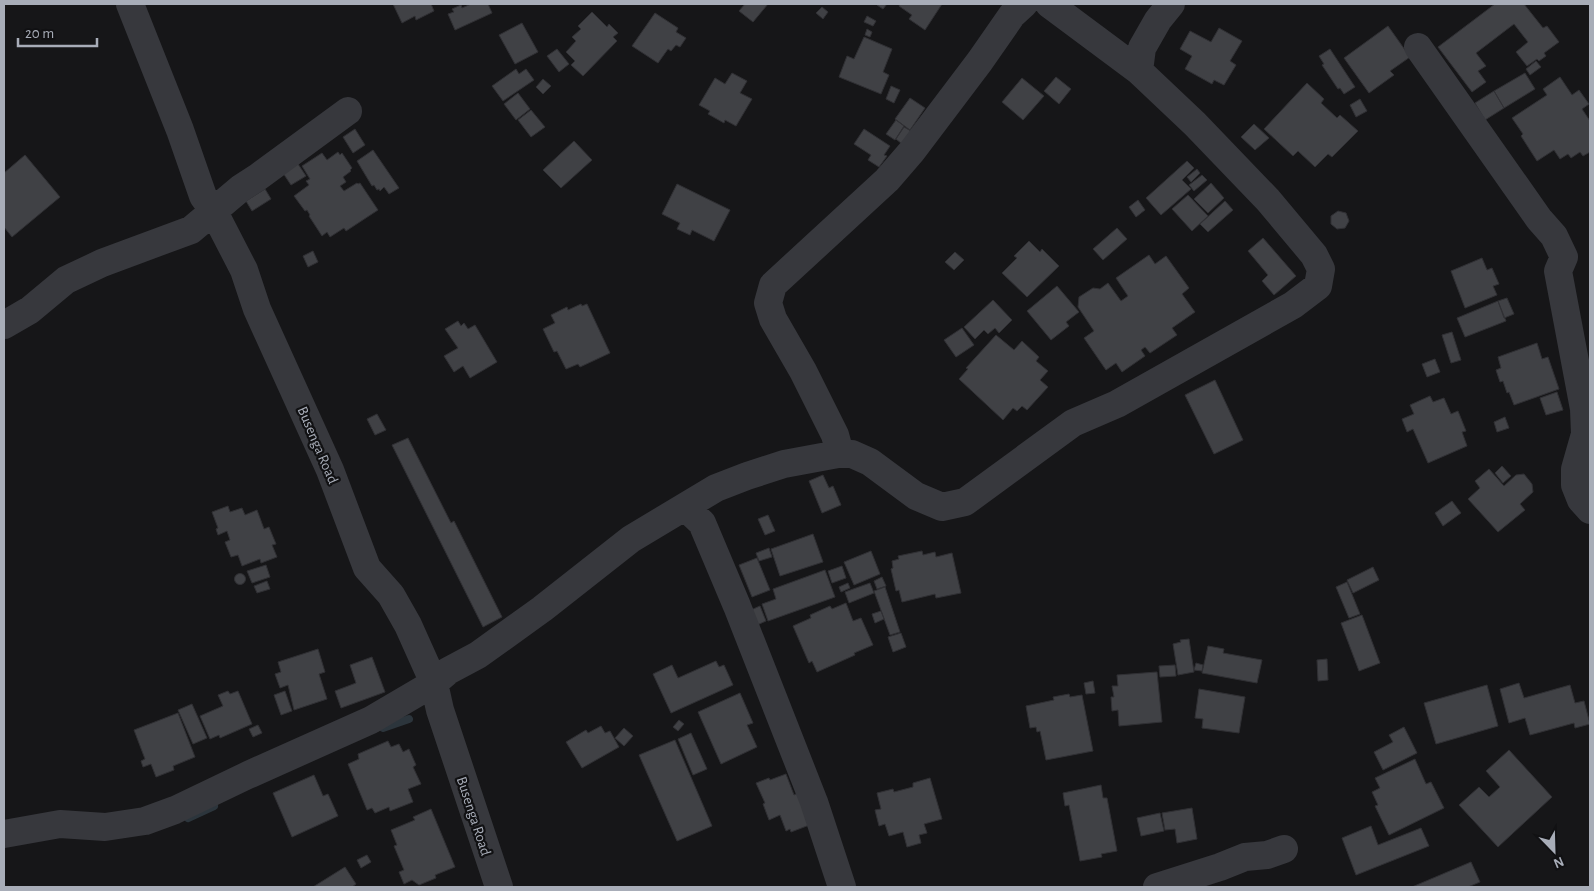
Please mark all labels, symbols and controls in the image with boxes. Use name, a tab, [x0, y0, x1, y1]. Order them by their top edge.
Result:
scale bar	[18, 15, 96, 47]
text: 20 m	[25, 26, 54, 41]
street label: Busenga Road	[295, 404, 341, 486]
street label: Busenga Road	[454, 775, 493, 858]
north arrow	[1529, 826, 1579, 876]
text: N	[1551, 854, 1566, 870]

